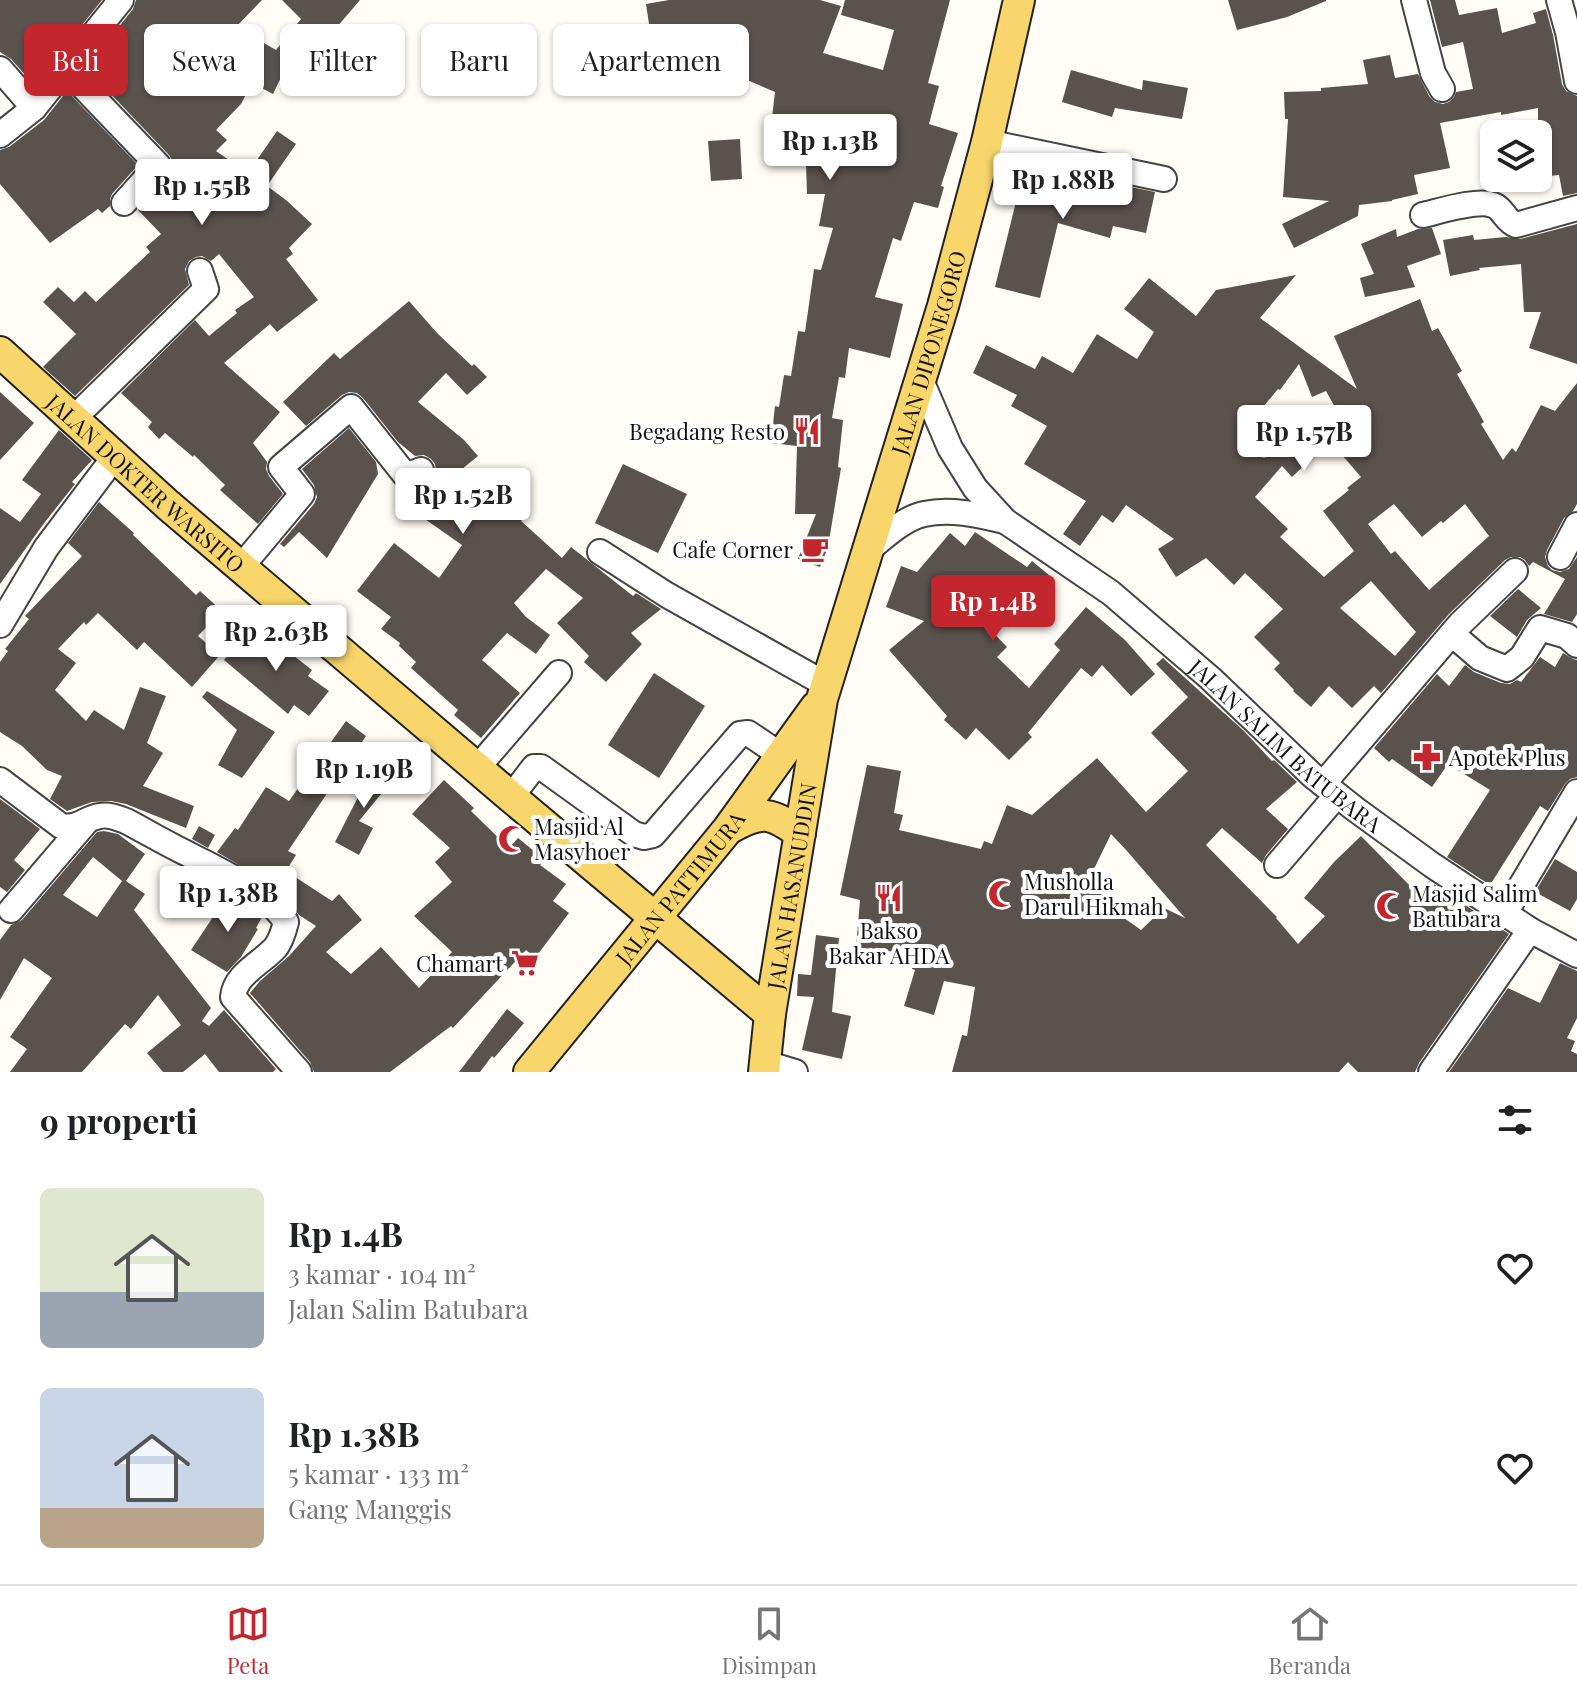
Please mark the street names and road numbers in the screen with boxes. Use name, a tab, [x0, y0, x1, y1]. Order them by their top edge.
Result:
street label: JALAN DIPONEGORO	[883, 247, 972, 459]
street label: JALAN DOKTER WARSITO	[40, 386, 251, 579]
street label: JALAN SALIM BATUBARA	[1182, 651, 1388, 839]
street label: JALAN HASANUDDIN	[759, 781, 823, 992]
street label: JALAN PATTIMURA	[607, 805, 751, 972]

